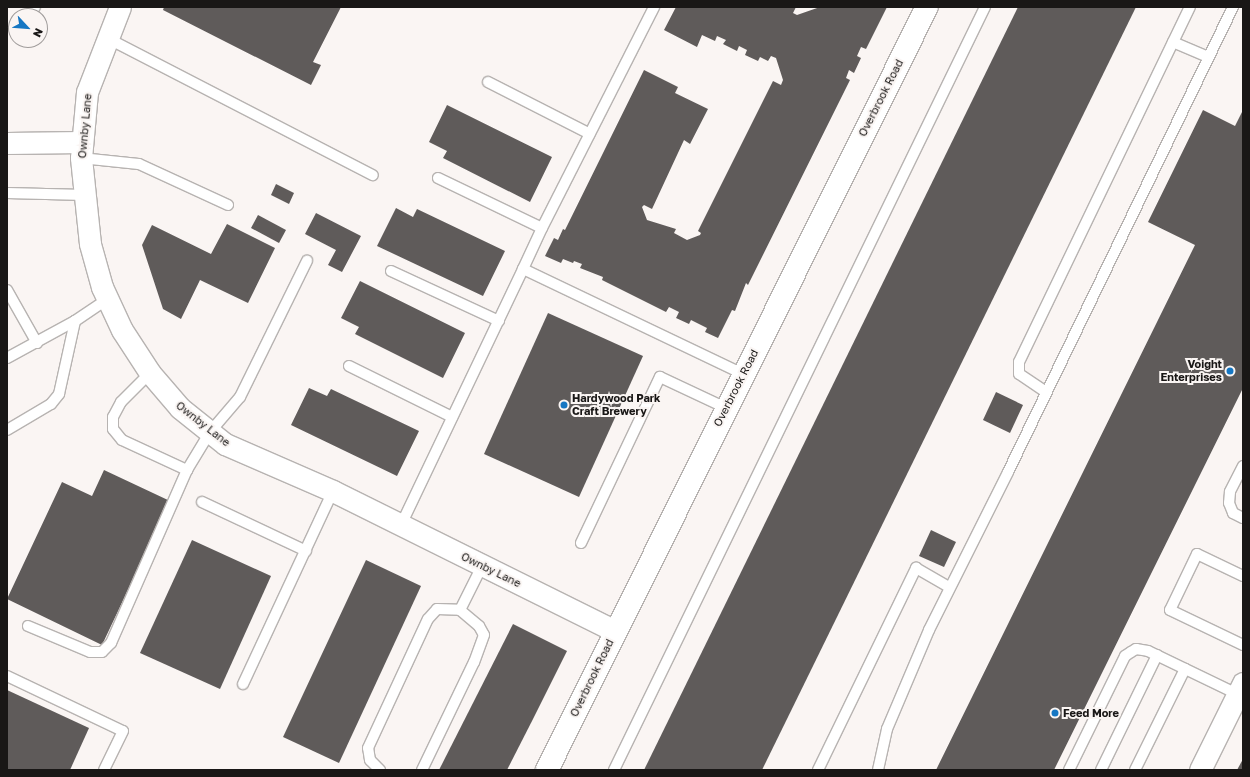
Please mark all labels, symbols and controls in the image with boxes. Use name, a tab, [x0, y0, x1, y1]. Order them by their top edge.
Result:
north arrow	[8, 8, 48, 48]
text: N	[31, 26, 46, 40]
street label: Overbrook Road	[856, 57, 906, 139]
street label: Ownby Lane	[76, 93, 94, 159]
street label: Overbrook Road	[711, 347, 761, 429]
place label: Voight Enterprises	[1160, 358, 1222, 384]
marker: Voight Enterprises	[1225, 366, 1235, 376]
place label: Hardywood Park Craft Brewery	[572, 392, 660, 418]
street label: Ownby Lane	[173, 399, 233, 449]
marker: Hardywood Park Craft Brewery	[559, 400, 569, 410]
street label: Ownby Lane	[459, 550, 523, 590]
street label: Overbrook Road	[567, 637, 617, 719]
place label: Feed More	[1063, 706, 1119, 720]
marker: Feed More	[1050, 708, 1060, 718]

